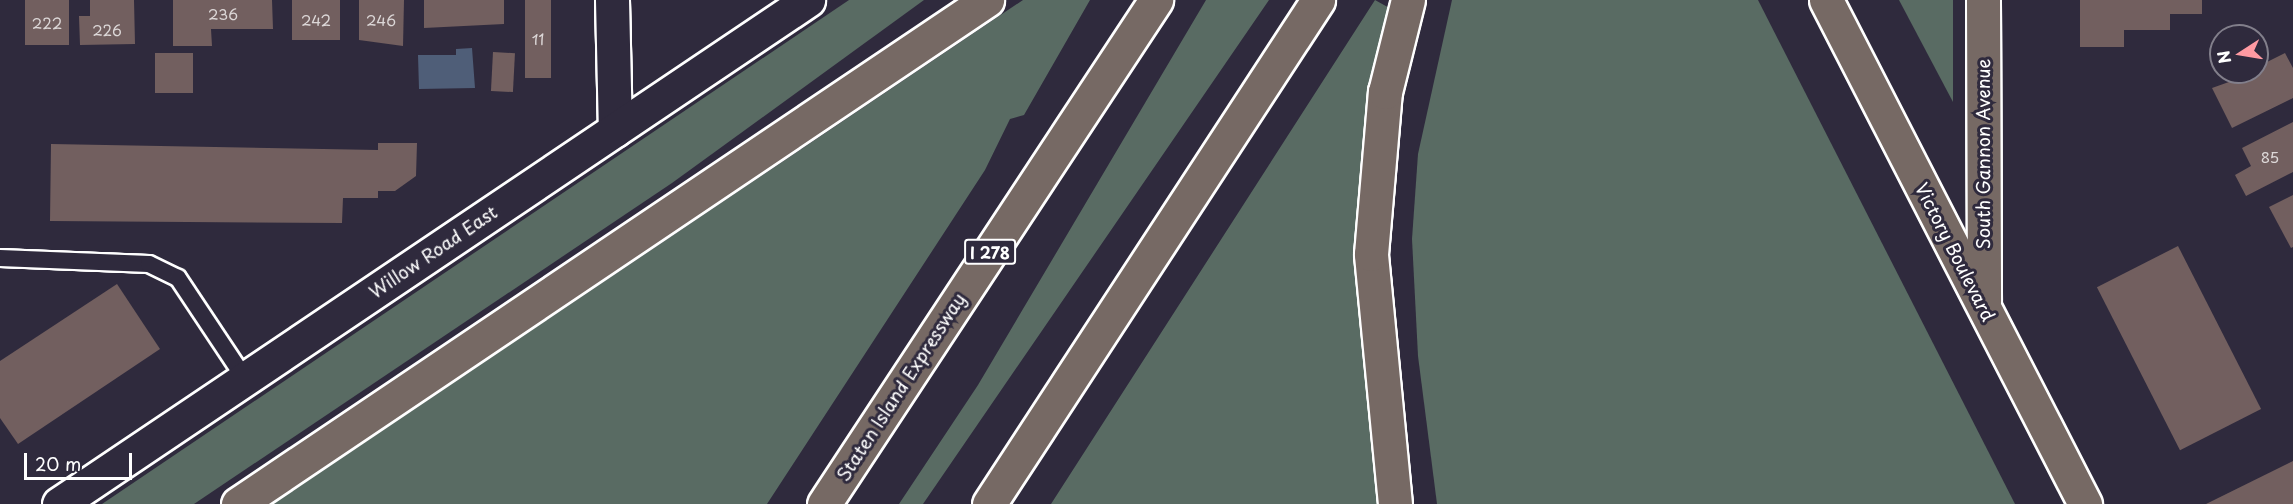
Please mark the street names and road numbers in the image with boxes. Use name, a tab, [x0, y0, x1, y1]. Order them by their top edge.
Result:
street label: South Gannon Avenue	[1972, 58, 1994, 250]
street label: Victory Boulevard	[1911, 179, 1999, 325]
street label: Willow Road East	[365, 201, 501, 303]
road number: I 278	[963, 239, 1017, 265]
street label: Staten Island Expressway	[832, 288, 970, 486]

